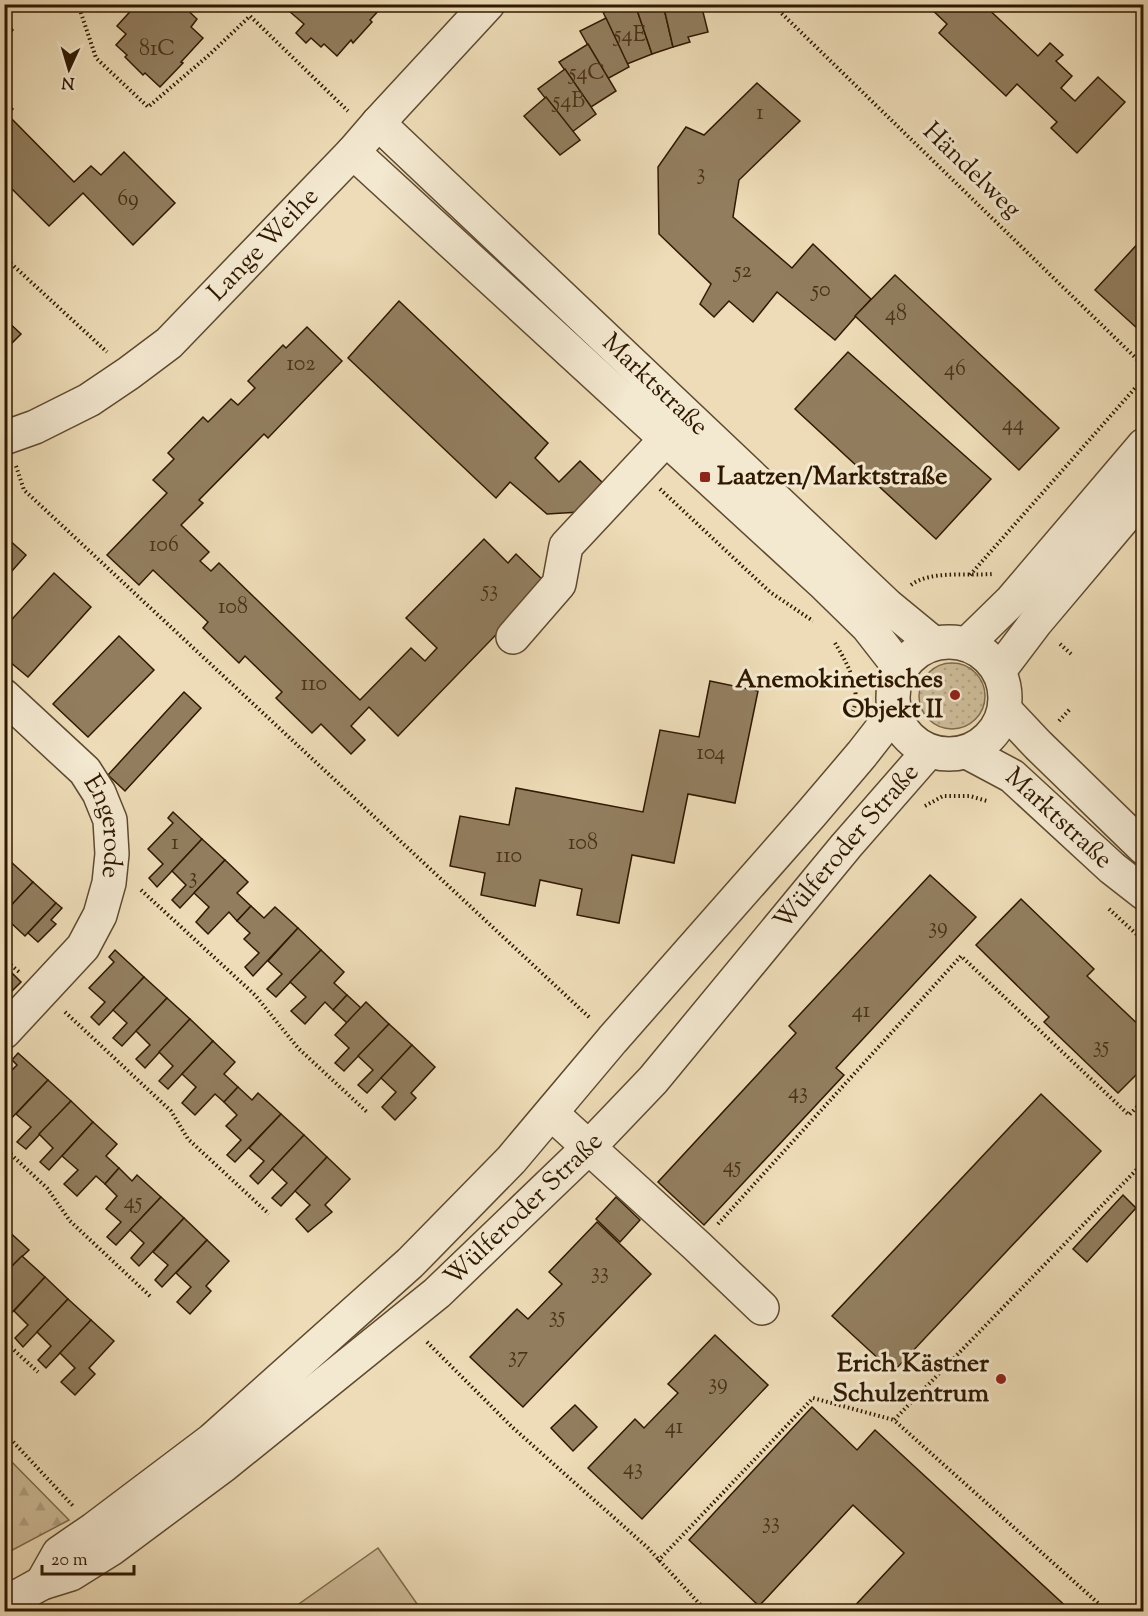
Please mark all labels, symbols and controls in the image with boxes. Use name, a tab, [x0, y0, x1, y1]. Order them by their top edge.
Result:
house number: 54E	[612, 20, 646, 52]
house number: 81C	[139, 34, 175, 66]
north arrow	[39, 39, 99, 99]
house number: 54C	[567, 58, 605, 90]
text: N	[61, 70, 75, 93]
house number: 54B	[551, 86, 585, 118]
house number: 1	[756, 98, 764, 130]
street label: Händelweg	[913, 114, 1029, 228]
house number: 3	[697, 158, 705, 190]
street label: Lange Weihe	[200, 179, 328, 310]
house number: 69	[117, 184, 139, 216]
house number: 52	[732, 256, 752, 288]
house number: 50	[809, 275, 831, 307]
house number: 48	[885, 299, 907, 331]
street label: Marktstraße	[593, 325, 716, 445]
house number: 102	[287, 349, 315, 381]
house number: 46	[944, 354, 966, 386]
house number: 44	[1002, 409, 1024, 441]
place label: Laatzen/Marktstraße	[717, 459, 947, 496]
marker: Laatzen/Marktstraße	[698, 470, 712, 484]
house number: 106	[149, 530, 179, 562]
house number: 53	[480, 575, 498, 607]
house number: 108	[218, 592, 248, 624]
place label: Anemokinetisches Objekt II	[735, 662, 943, 729]
house number: 110	[301, 669, 327, 701]
marker: Anemokinetisches Objekt II	[948, 688, 962, 702]
house number: 104	[697, 738, 725, 770]
street label: Wülferoder Straße	[765, 756, 928, 938]
street label: Marktstraße	[996, 759, 1120, 878]
street label: Engerode	[73, 767, 131, 880]
house number: 1	[171, 828, 179, 860]
house number: 108	[568, 828, 598, 860]
house number: 110	[496, 841, 522, 873]
house number: 3	[189, 862, 197, 894]
house number: 39	[928, 912, 948, 944]
house number: 41	[852, 996, 871, 1028]
house number: 35	[1093, 1031, 1110, 1063]
house number: 43	[788, 1077, 808, 1109]
street label: Wülferoder Straße	[436, 1124, 612, 1295]
house number: 45	[723, 1151, 742, 1183]
house number: 45	[124, 1187, 143, 1219]
house number: 33	[591, 1257, 609, 1289]
house number: 35	[549, 1301, 566, 1333]
house number: 37	[508, 1341, 528, 1373]
place label: Erich Kästner Schulzentrum	[832, 1346, 989, 1413]
house number: 39	[708, 1368, 728, 1400]
marker: Erich Kästner Schulzentrum	[994, 1372, 1008, 1386]
house number: 41	[665, 1412, 684, 1444]
house number: 43	[623, 1453, 643, 1485]
house number: 33	[762, 1507, 780, 1539]
scale bar	[42, 1538, 134, 1576]
text: 20 m	[51, 1548, 88, 1574]

